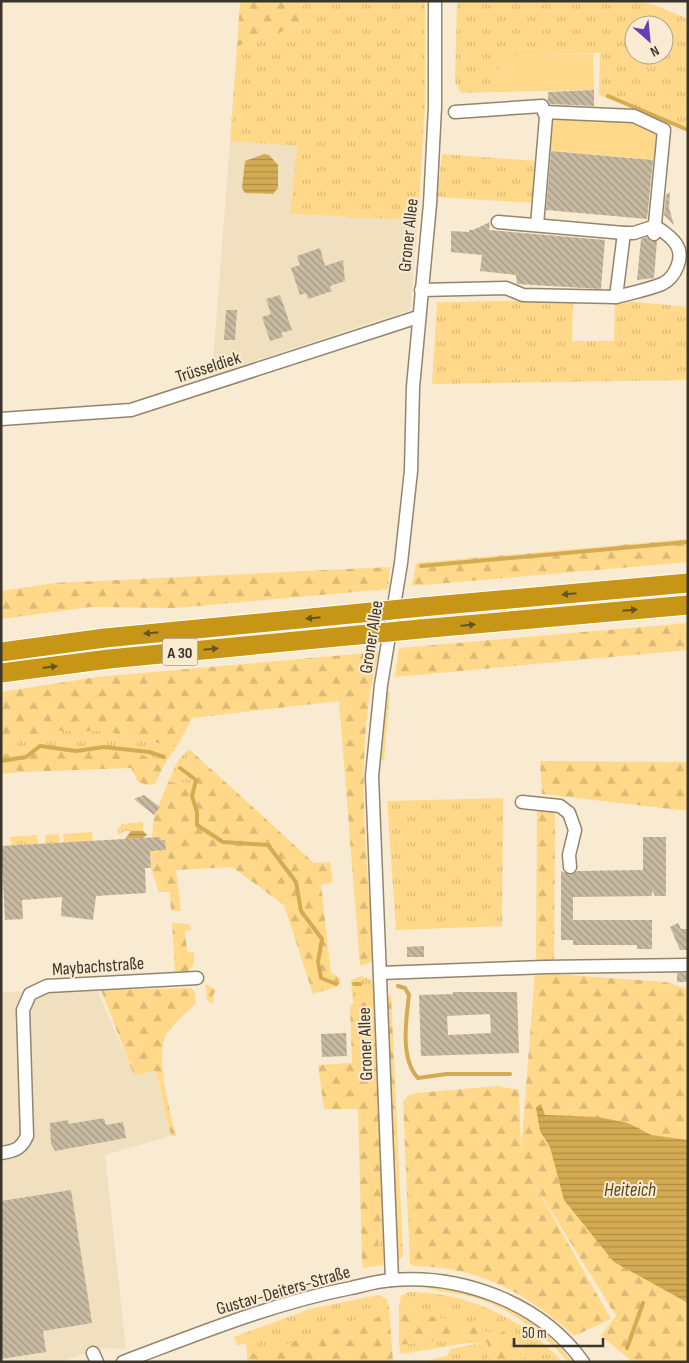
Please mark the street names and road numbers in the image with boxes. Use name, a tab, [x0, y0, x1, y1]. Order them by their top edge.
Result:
street label: Groner Allee	[394, 197, 423, 273]
street label: Trüsseldiek	[173, 347, 243, 388]
street label: Groner Allee	[355, 599, 388, 675]
road number: A 30	[162, 638, 198, 666]
street label: Maybachstraße	[51, 953, 145, 980]
street label: Groner Allee	[354, 1007, 377, 1081]
street label: Gustav-Deiters-Straße	[214, 1261, 352, 1320]

